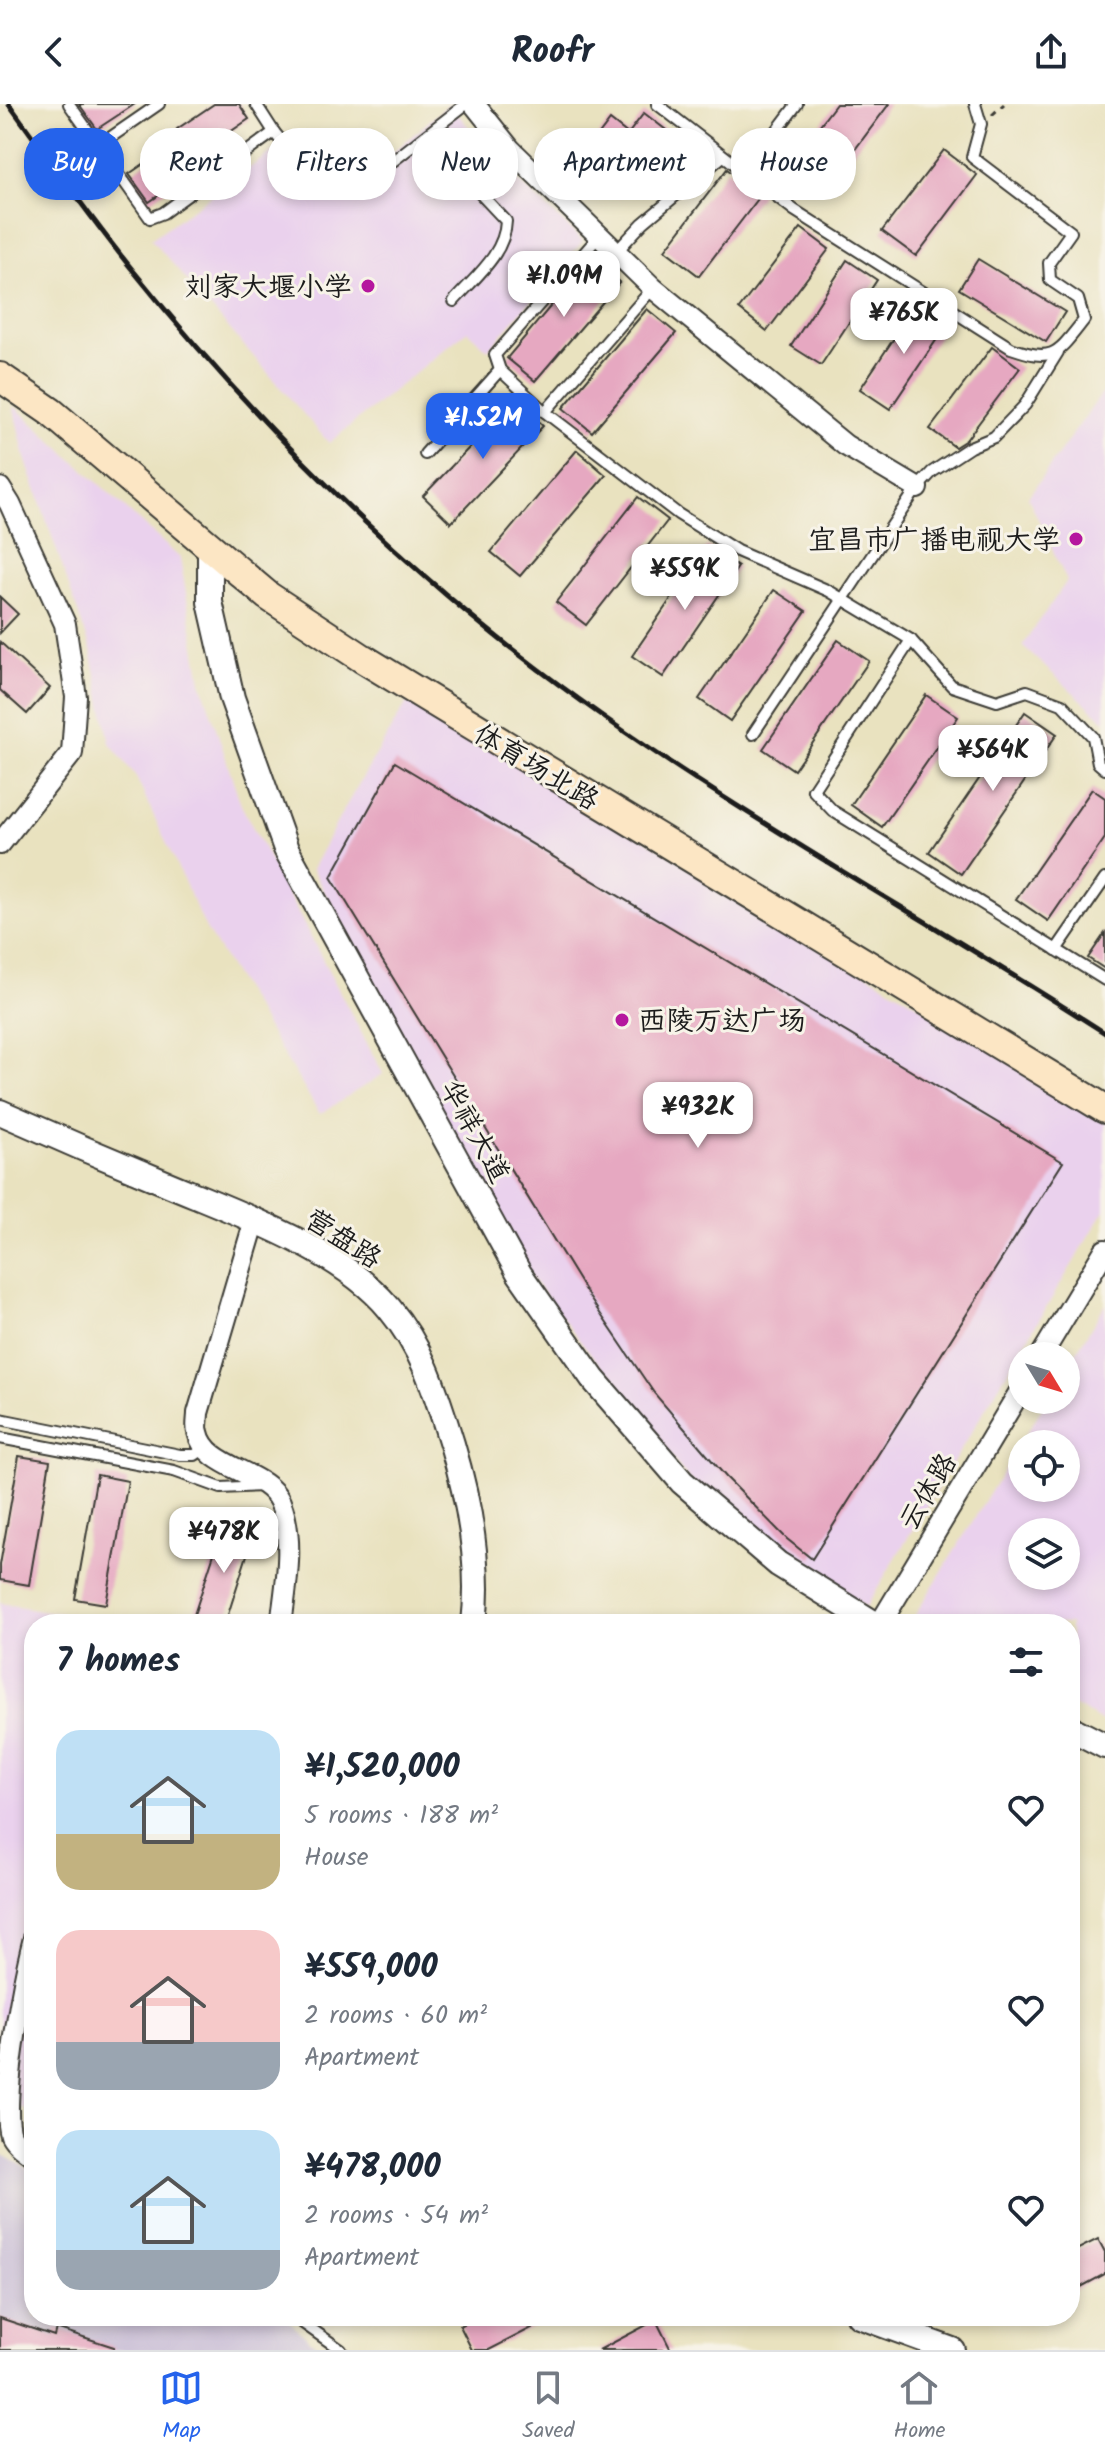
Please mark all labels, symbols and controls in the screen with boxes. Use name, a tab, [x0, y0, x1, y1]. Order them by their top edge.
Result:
text: Roofr	[511, 24, 594, 81]
icon: back	[32, 30, 76, 74]
icon: share	[1029, 30, 1073, 74]
chip: Buy	[24, 128, 124, 200]
chip: Rent	[140, 128, 251, 200]
chip: Filters	[267, 128, 396, 200]
chip: New	[412, 128, 518, 200]
chip: Apartment	[534, 128, 715, 200]
chip: House	[731, 128, 856, 200]
pin: ¥1.09M	[499, 251, 629, 319]
text: ¥1.09M	[526, 256, 602, 298]
place label: 刘家大堰小学	[184, 266, 352, 311]
marker: 刘家大堰小学	[359, 277, 377, 295]
pin: ¥765K	[848, 288, 960, 356]
text: ¥765K	[868, 293, 940, 335]
pin: ¥1.52M	[418, 393, 548, 461]
text: ¥1.52M	[444, 398, 522, 440]
place label: 宜昌市广播电视大学	[808, 519, 1060, 564]
marker: 宜昌市广播电视大学	[1067, 530, 1085, 548]
pin: ¥559K	[629, 544, 741, 612]
text: ¥559K	[649, 549, 721, 591]
street label: 体育场北路	[464, 713, 607, 823]
pin: ¥564K	[937, 725, 1049, 793]
text: ¥564K	[956, 730, 1030, 772]
place label: 西陵万达广场	[638, 1000, 806, 1045]
marker: 西陵万达广场	[613, 1011, 631, 1029]
street label: 华祥大道	[427, 1072, 521, 1192]
pin: ¥932K	[642, 1082, 754, 1150]
text: ¥932K	[661, 1087, 735, 1129]
street label: 营盘路	[295, 1198, 390, 1282]
north arrow	[1008, 1342, 1080, 1414]
map controls	[1008, 1342, 1080, 1590]
button: locate	[1008, 1430, 1080, 1502]
street label: 云体路	[888, 1445, 970, 1540]
pin: ¥478K	[168, 1507, 280, 1575]
text: ¥478K	[187, 1512, 261, 1554]
button: layers	[1008, 1518, 1080, 1590]
text: 7 homes	[56, 1635, 180, 1689]
icon: filters	[1004, 1640, 1048, 1684]
text: ¥1,520,000	[304, 1741, 460, 1795]
icon: home	[120, 1762, 216, 1858]
icon: heart	[1004, 1788, 1048, 1832]
text: 5 rooms · 188 m²	[304, 1795, 498, 1837]
text: House	[304, 1837, 368, 1879]
text: ¥559,000	[304, 1941, 438, 1995]
icon: home	[120, 1962, 216, 2058]
icon: heart	[1004, 1988, 1048, 2032]
text: 2 rooms · 60 m²	[304, 1995, 487, 2037]
text: Apartment	[304, 2037, 419, 2079]
text: ¥478,000	[304, 2141, 441, 2195]
icon: home	[120, 2162, 216, 2258]
icon: heart	[1004, 2188, 1048, 2232]
text: 2 rooms · 54 m²	[304, 2195, 488, 2237]
text: Apartment	[304, 2237, 419, 2279]
tab: Map	[159, 2366, 203, 2449]
tab: Saved	[522, 2366, 575, 2449]
tab: Home	[893, 2366, 946, 2449]

